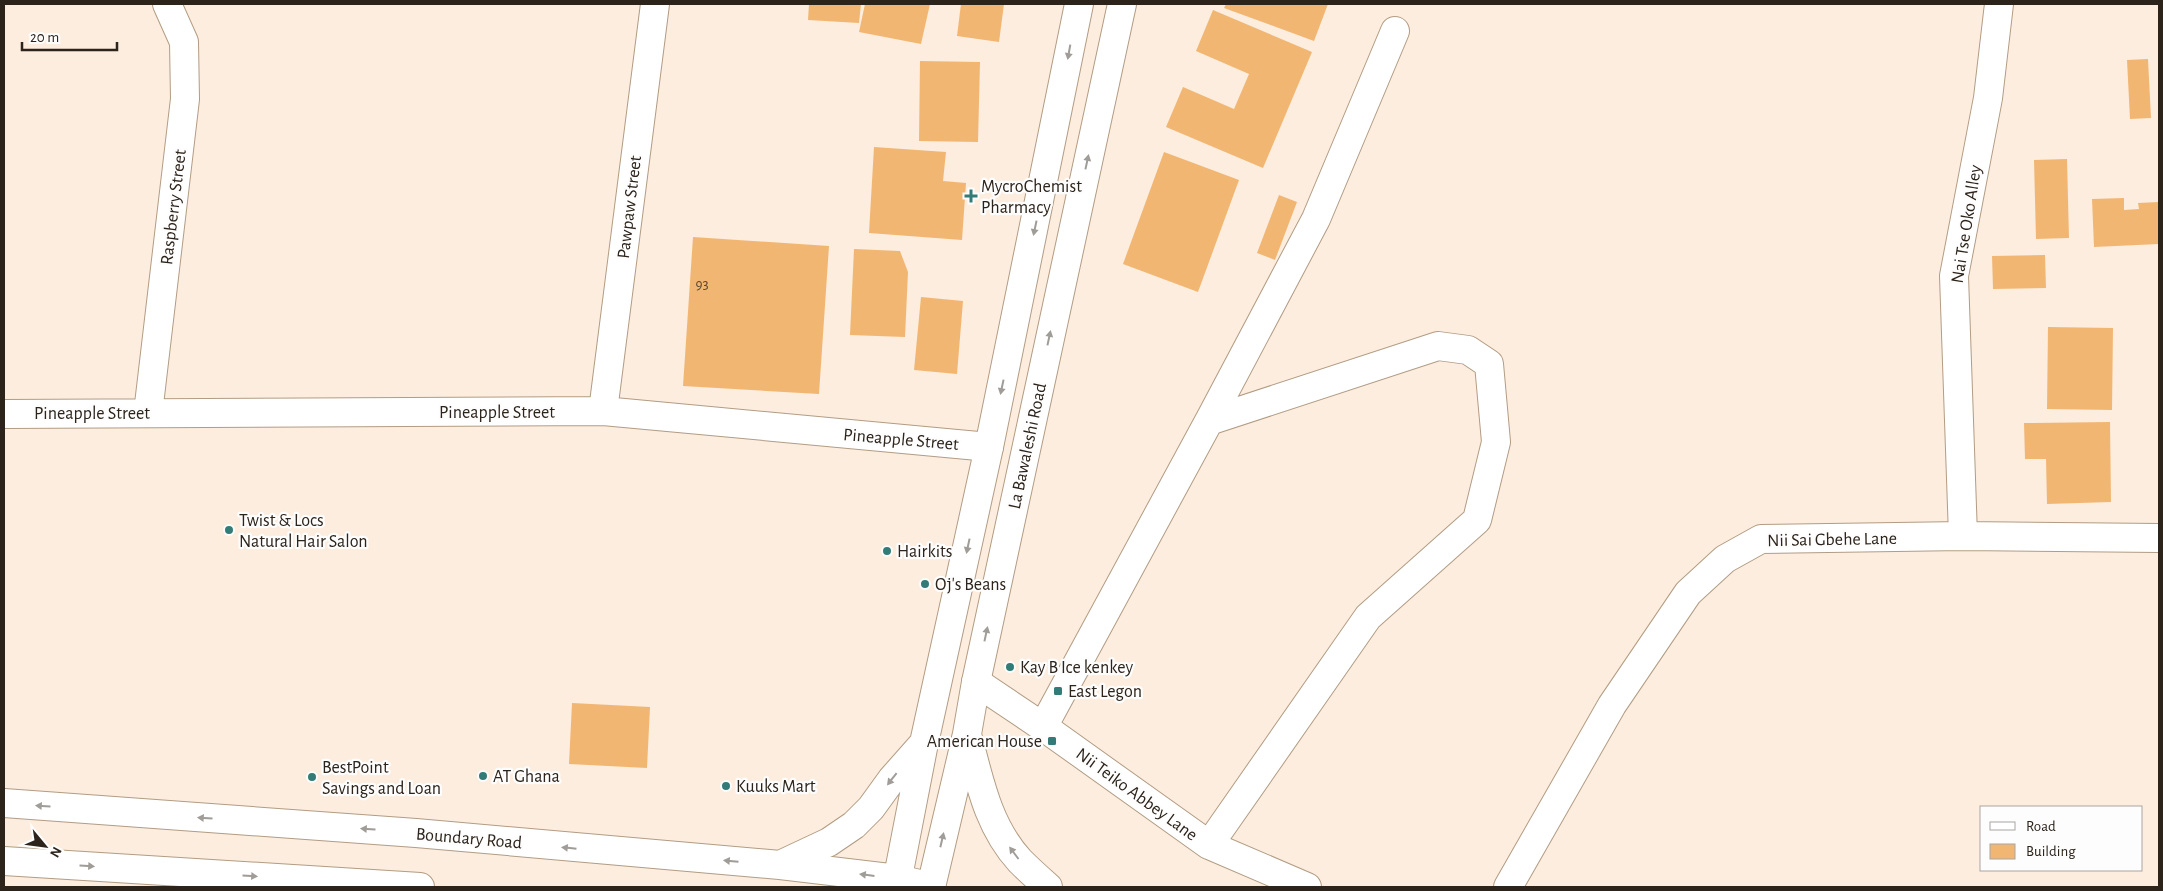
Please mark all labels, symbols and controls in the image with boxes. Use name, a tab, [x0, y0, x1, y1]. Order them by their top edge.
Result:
scale bar	[22, 20, 118, 52]
text: 20 m	[30, 30, 59, 45]
one-way arrow	[1065, 44, 1073, 60]
street label: Raspberry Street	[158, 148, 190, 266]
street label: Pawpaw Street	[615, 154, 645, 260]
one-way arrow	[1083, 155, 1091, 170]
street label: Nai Tse Oko Alley	[1949, 163, 1985, 285]
place label: MycroChemist Pharmacy	[981, 178, 1082, 217]
marker: MycroChemist Pharmacy	[965, 190, 977, 202]
one-way arrow	[1030, 221, 1038, 237]
house number: 93	[695, 277, 709, 292]
one-way arrow	[1046, 330, 1054, 346]
one-way arrow	[997, 380, 1005, 396]
street label: La Bawaleshi Road	[1006, 381, 1050, 511]
street label: Pineapple Street	[439, 404, 555, 422]
street label: Pineapple Street	[34, 405, 150, 423]
street label: Pineapple Street	[842, 426, 960, 454]
place label: Twist & Locs Natural Hair Salon	[239, 512, 368, 551]
marker: Twist & Locs Natural Hair Salon	[223, 524, 235, 536]
street label: Nii Sai Gbehe Lane	[1767, 530, 1897, 550]
one-way arrow	[963, 539, 971, 555]
place label: Hairkits	[897, 543, 952, 561]
marker: Hairkits	[881, 545, 893, 557]
place label: Oj's Beans	[935, 576, 1006, 594]
marker: Oj's Beans	[919, 578, 931, 590]
one-way arrow	[983, 626, 991, 642]
place label: Kay B Ice kenkey	[1020, 659, 1133, 677]
marker: Kay B Ice kenkey	[1004, 661, 1016, 673]
place label: East Legon	[1068, 683, 1142, 701]
marker: East Legon	[1052, 685, 1064, 697]
place label: American House	[927, 733, 1042, 751]
marker: American House	[1046, 735, 1058, 747]
street label: Nii Teiko Abbey Lane	[1072, 745, 1200, 845]
place label: BestPoint Savings and Loan	[322, 759, 441, 798]
place label: AT Ghana	[493, 768, 560, 786]
marker: AT Ghana	[477, 770, 489, 782]
marker: BestPoint Savings and Loan	[306, 771, 318, 783]
one-way arrow	[887, 773, 898, 786]
place label: Kuuks Mart	[736, 778, 816, 796]
marker: Kuuks Mart	[720, 780, 732, 792]
one-way arrow	[35, 802, 51, 810]
legend	[1980, 806, 2143, 871]
one-way arrow	[197, 813, 213, 821]
text: Road	[2026, 819, 2056, 834]
north arrow	[20, 821, 70, 871]
one-way arrow	[359, 825, 375, 833]
street label: Boundary Road	[415, 825, 523, 853]
one-way arrow	[938, 832, 946, 847]
one-way arrow	[561, 843, 577, 851]
text: N	[47, 844, 64, 859]
text: Building	[2026, 844, 2076, 859]
one-way arrow	[1009, 846, 1019, 860]
one-way arrow	[723, 857, 739, 865]
one-way arrow	[80, 862, 96, 870]
one-way arrow	[859, 871, 875, 879]
one-way arrow	[242, 872, 258, 880]

